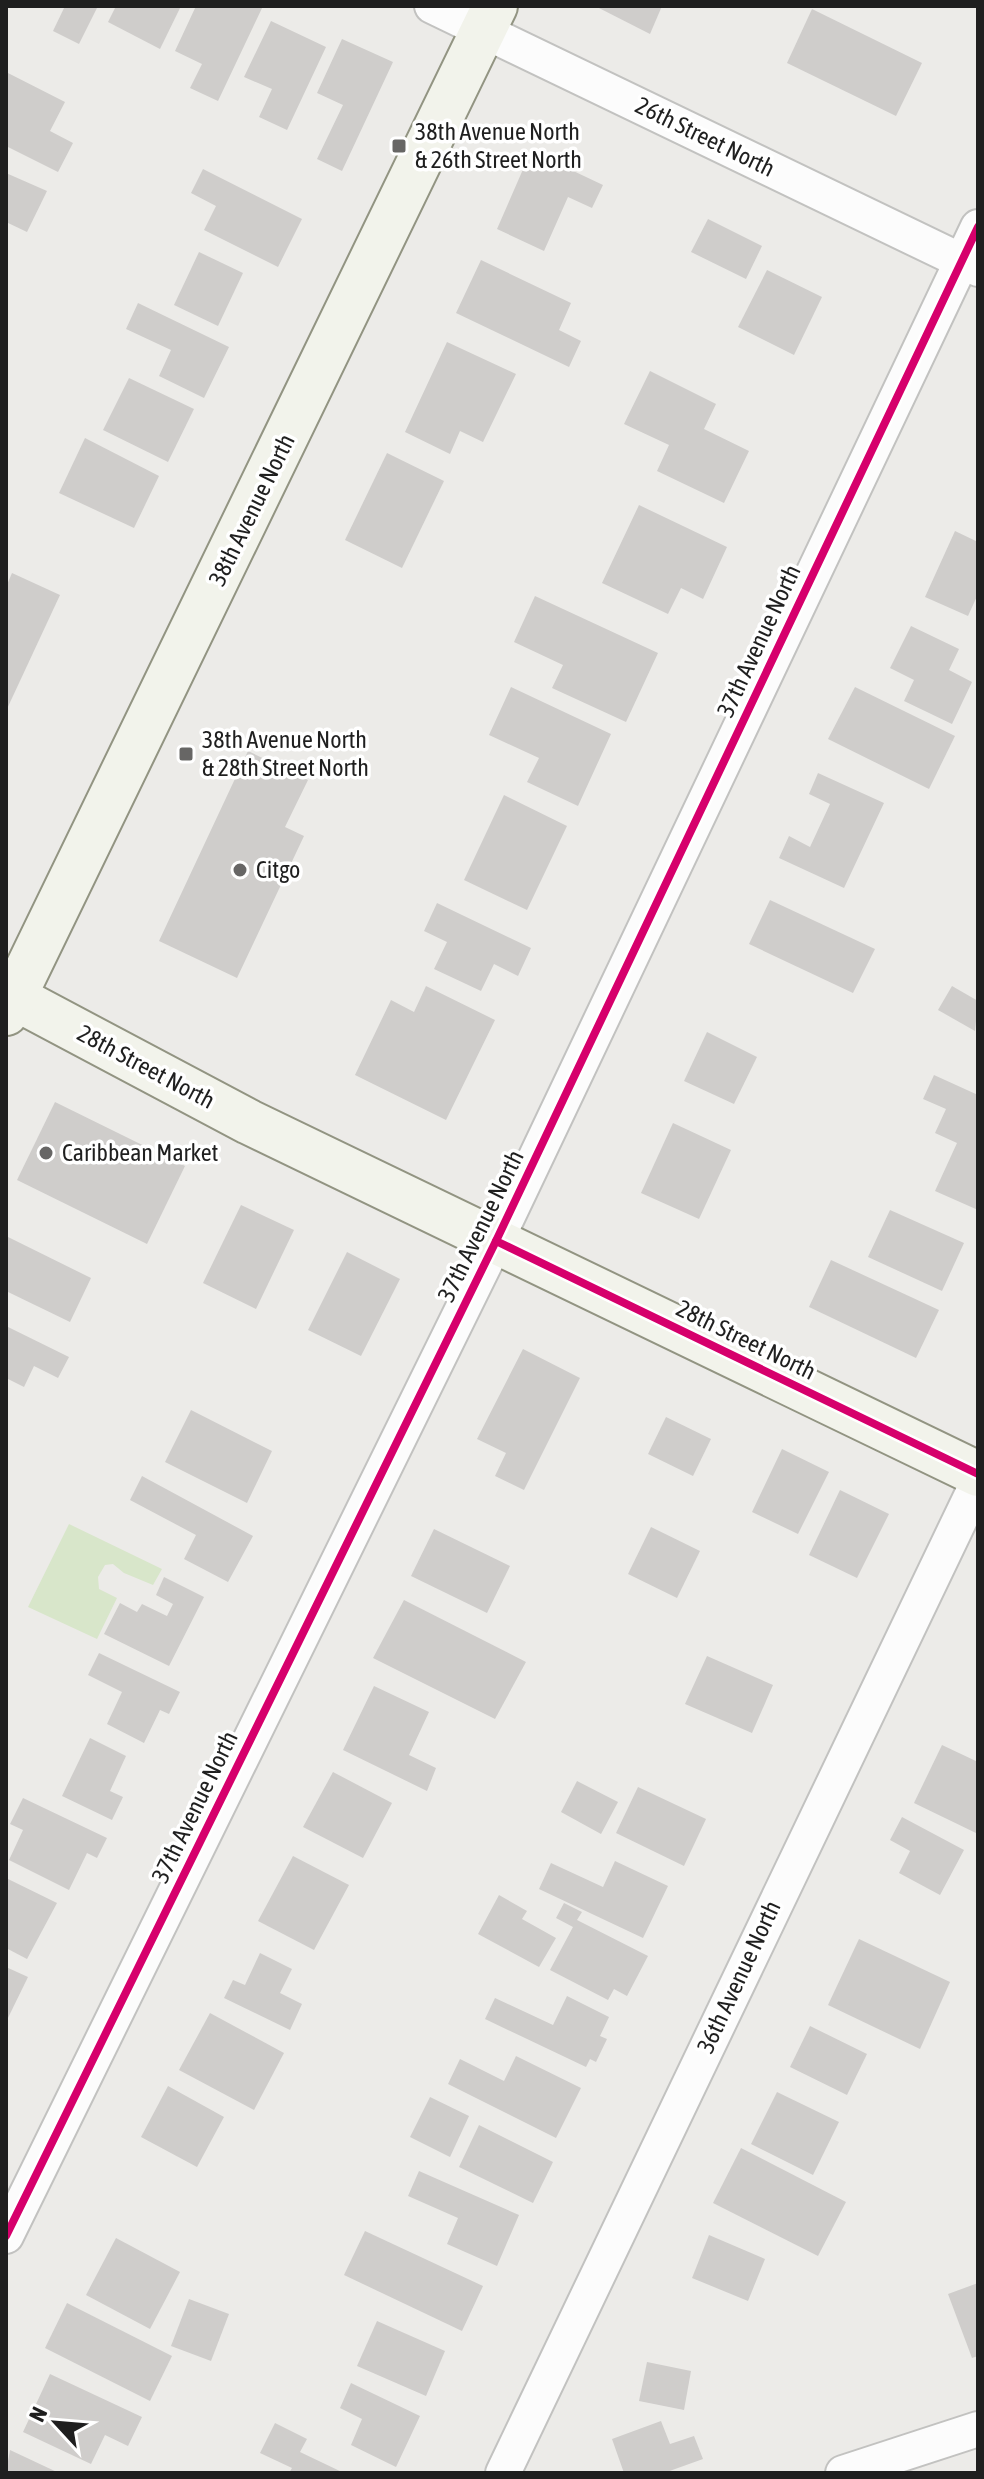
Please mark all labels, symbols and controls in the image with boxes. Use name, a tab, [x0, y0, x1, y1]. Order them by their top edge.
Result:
street label: 26th Street North	[631, 91, 779, 182]
place label: 38th Avenue North & 26th Street North	[415, 118, 582, 173]
marker: 38th Avenue North & 26th Street North	[390, 137, 408, 155]
street label: 38th Avenue North	[203, 430, 300, 590]
street label: 37th Avenue North	[711, 560, 806, 721]
place label: 38th Avenue North & 28th Street North	[202, 726, 369, 781]
marker: 38th Avenue North & 28th Street North	[177, 745, 195, 763]
place label: Citgo	[256, 856, 300, 883]
marker: Citgo	[231, 861, 249, 879]
street label: 28th Street North	[73, 1019, 219, 1114]
place label: Caribbean Market	[62, 1139, 219, 1166]
marker: Caribbean Market	[37, 1144, 55, 1162]
street label: 37th Avenue North	[432, 1146, 529, 1306]
street label: 28th Street North	[672, 1294, 820, 1385]
street label: 37th Avenue North	[146, 1727, 243, 1887]
street label: 36th Avenue North	[691, 1896, 786, 2057]
north arrow	[16, 2383, 96, 2463]
text: N	[23, 2403, 53, 2426]

